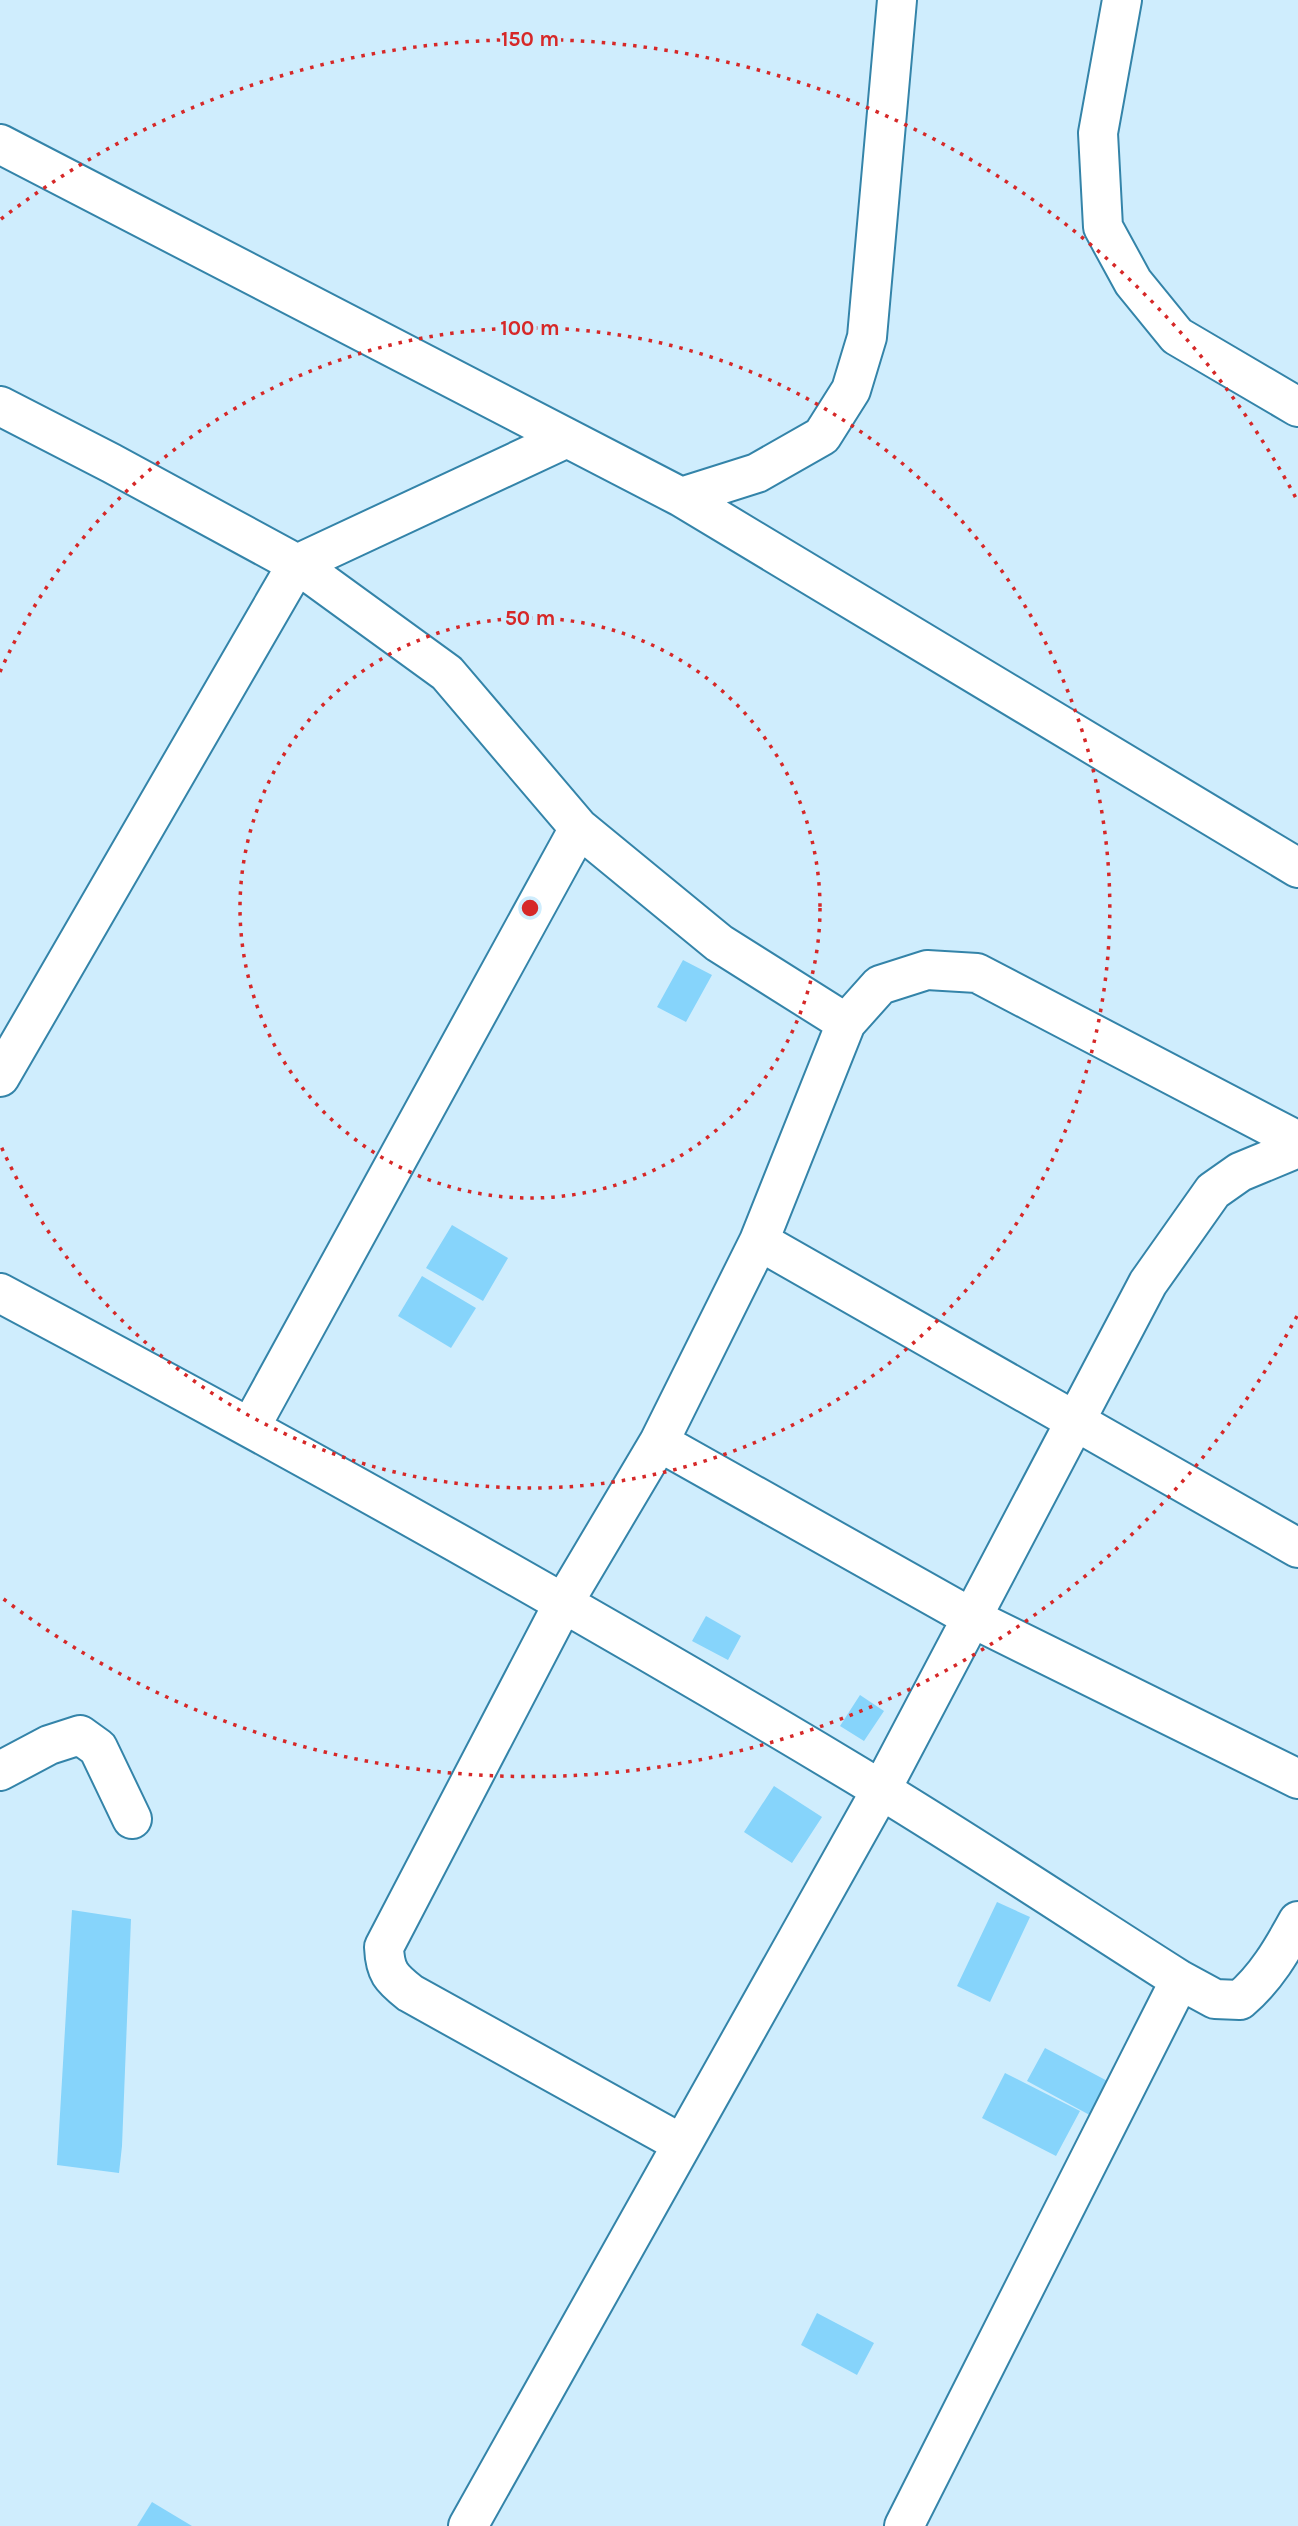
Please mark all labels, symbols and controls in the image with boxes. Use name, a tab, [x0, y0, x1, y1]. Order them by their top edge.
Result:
text: 150 m	[501, 27, 559, 51]
text: 100 m	[500, 316, 560, 340]
text: 50 m	[505, 606, 555, 630]
centre of rings	[518, 896, 542, 920]

